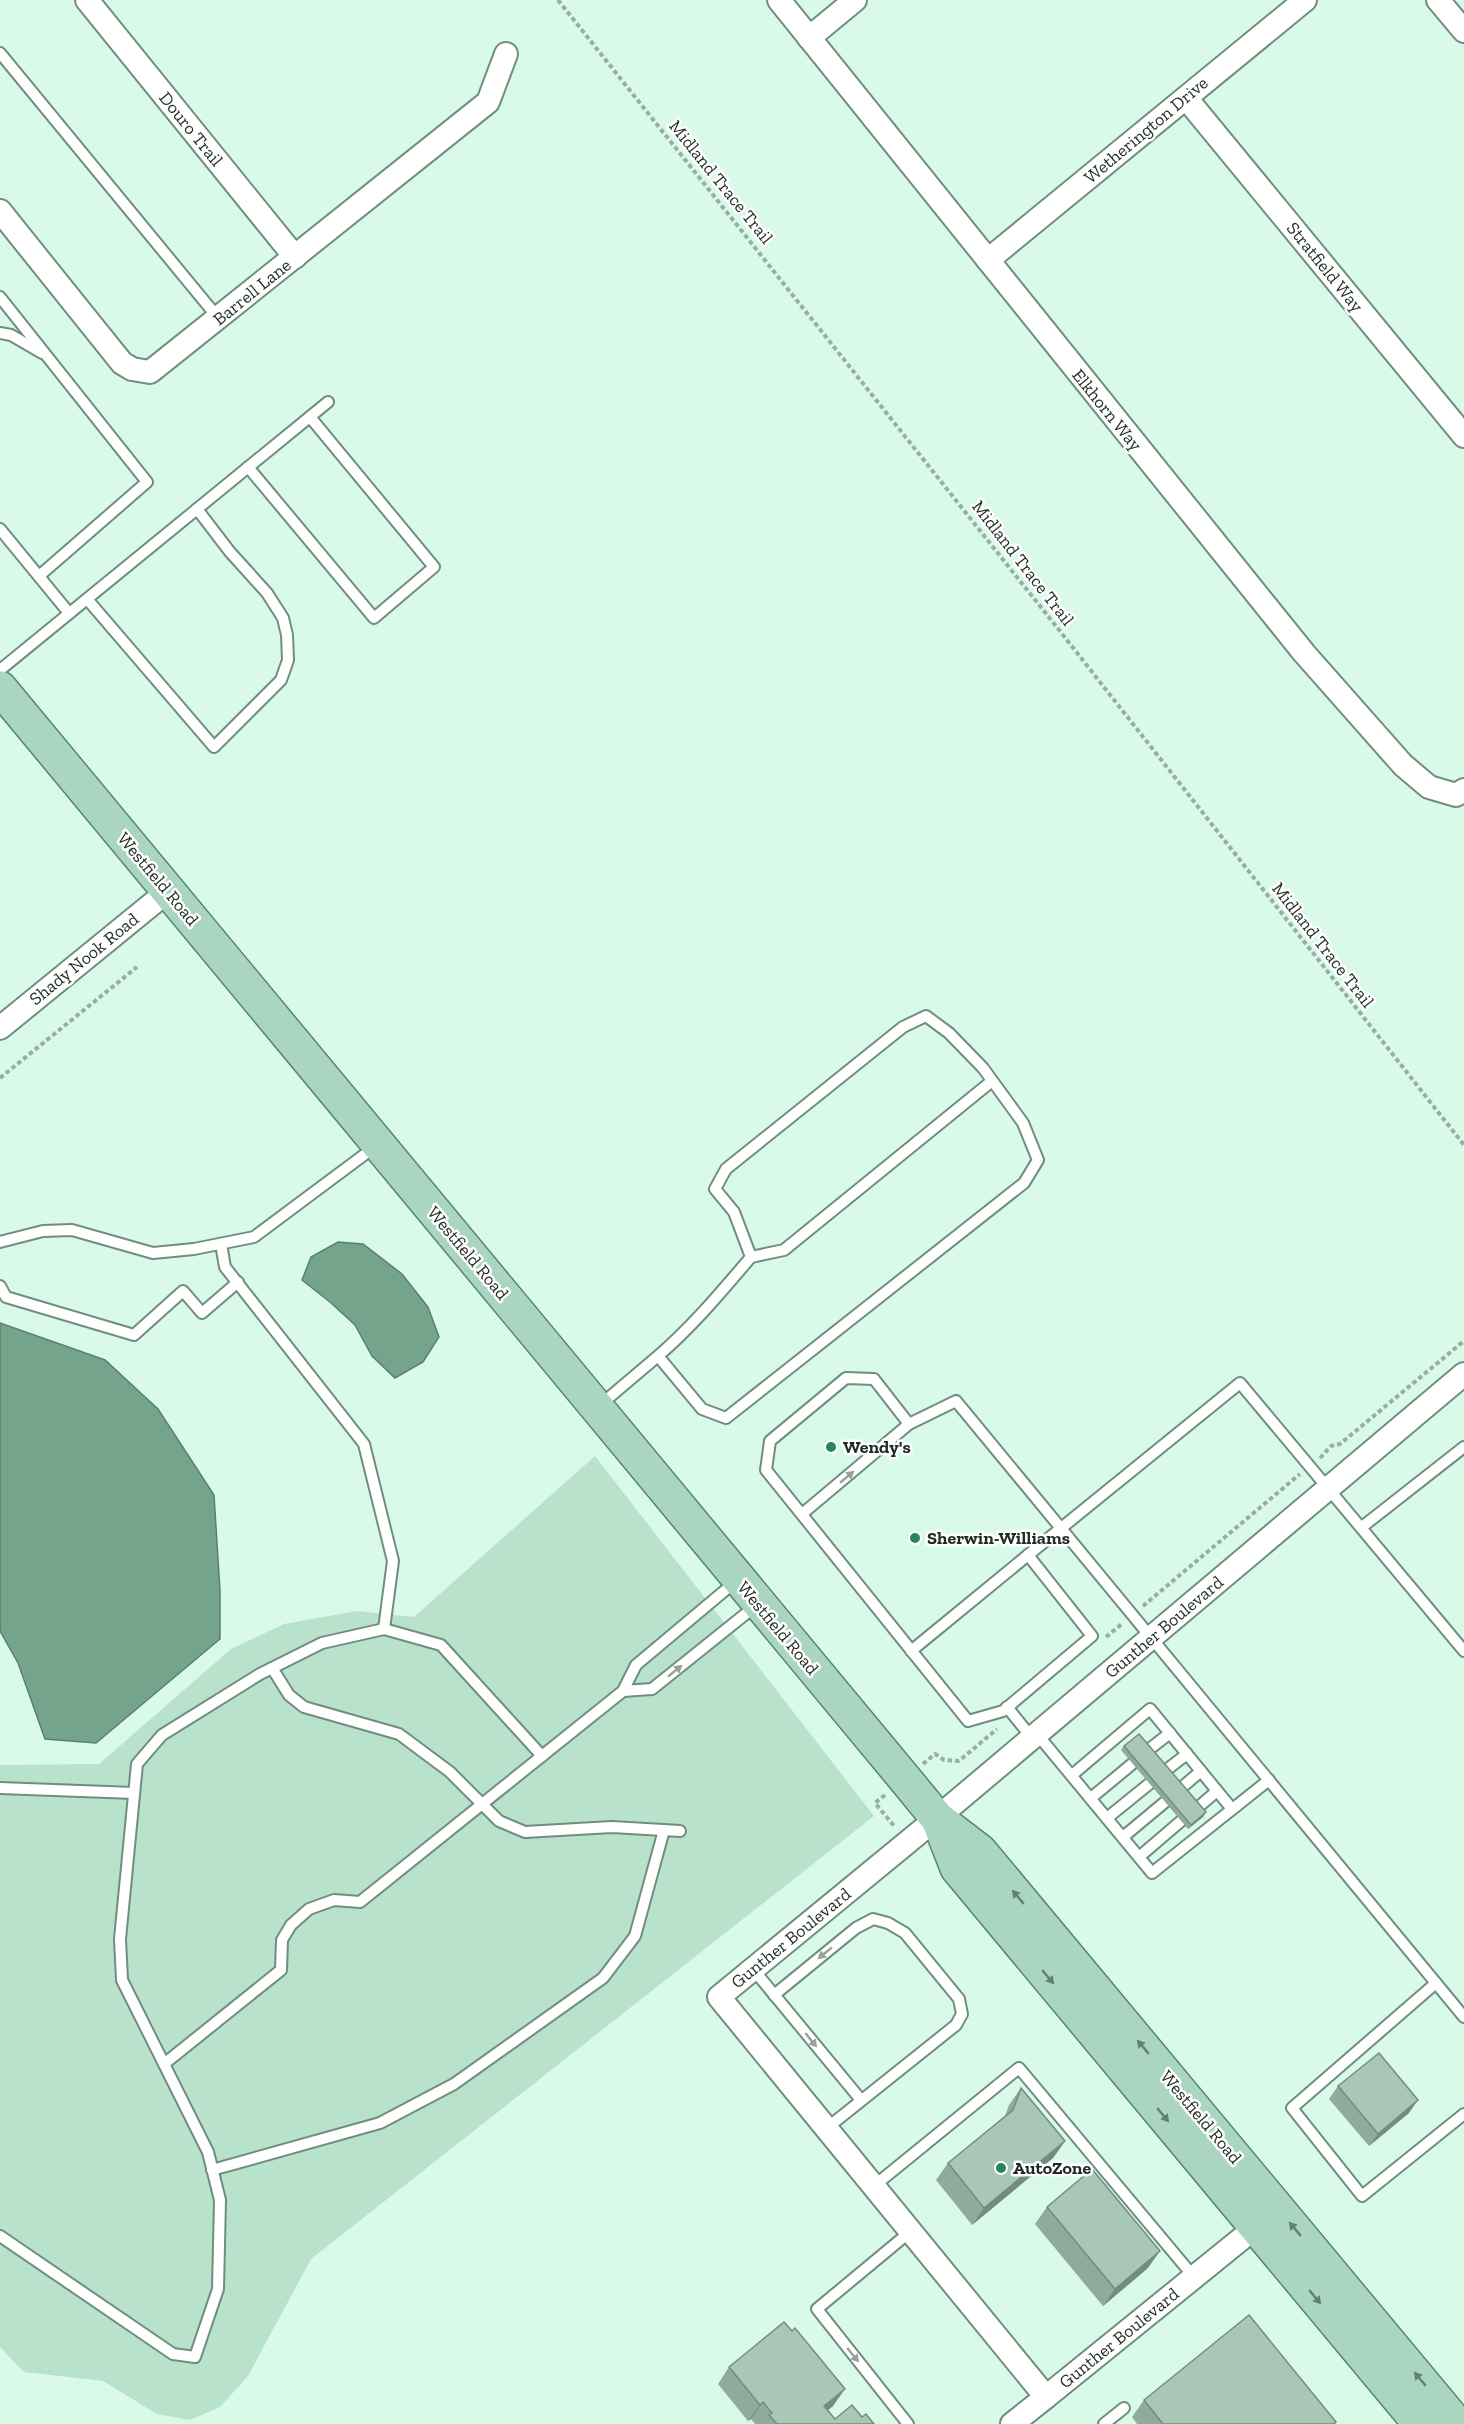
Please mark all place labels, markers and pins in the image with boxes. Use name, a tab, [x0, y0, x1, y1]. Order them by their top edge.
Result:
place label: Wendy's	[843, 1436, 911, 1458]
marker: Wendy's	[824, 1440, 838, 1454]
place label: Sherwin-Williams	[927, 1527, 1070, 1549]
marker: Sherwin-Williams	[908, 1531, 922, 1545]
place label: AutoZone	[1013, 2157, 1092, 2179]
marker: AutoZone	[994, 2161, 1008, 2175]

